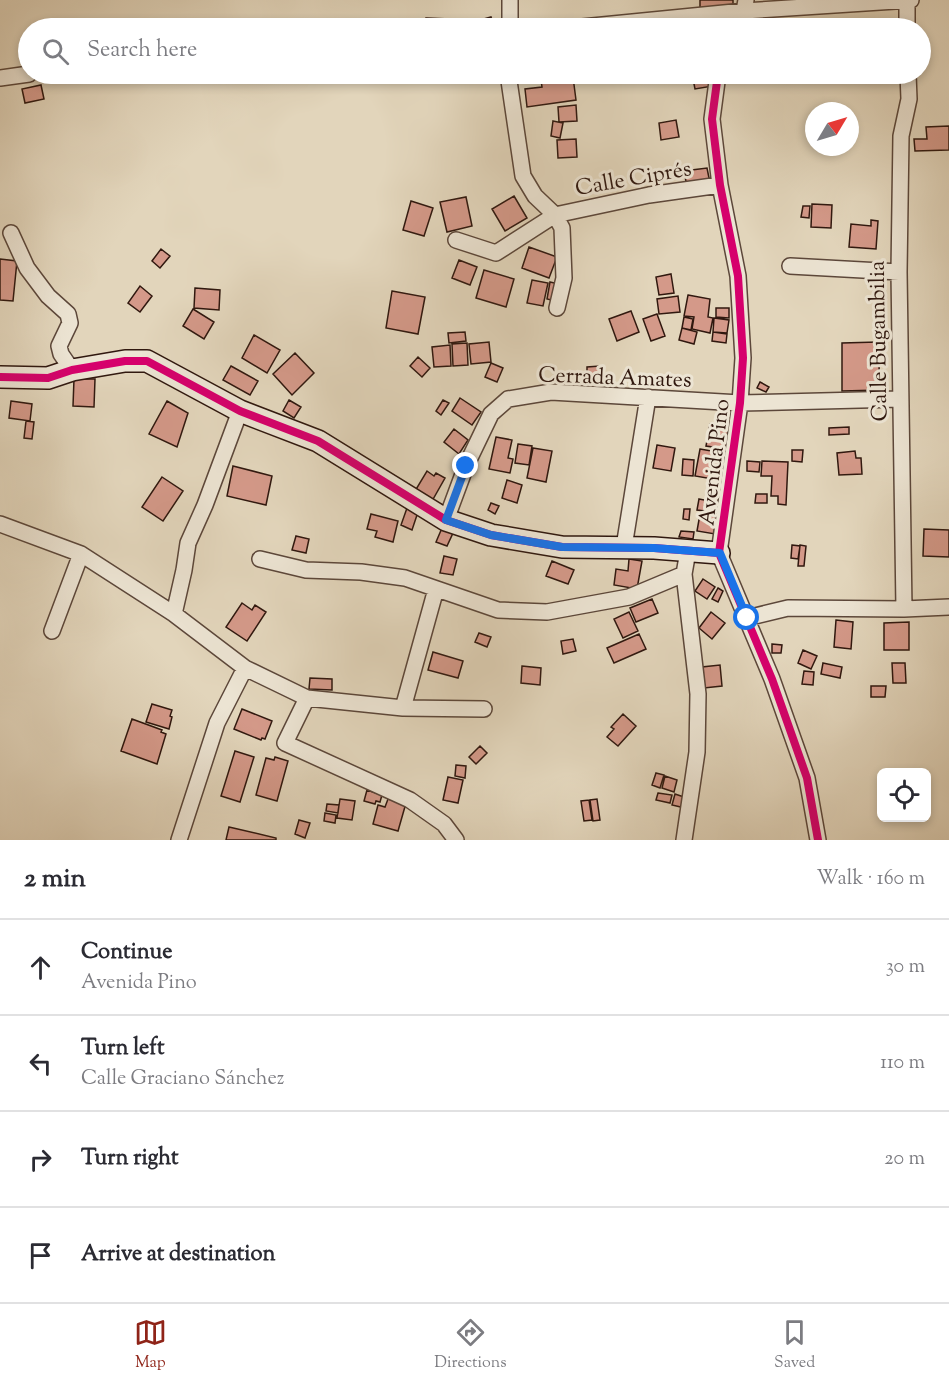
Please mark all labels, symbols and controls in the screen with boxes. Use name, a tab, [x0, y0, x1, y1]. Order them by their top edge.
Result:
search box	[18, 18, 931, 84]
icon: search	[39, 35, 72, 68]
text: Search here	[87, 35, 197, 67]
north arrow	[805, 102, 859, 156]
street label: Calle Ciprés	[573, 154, 694, 206]
street label: Calle Bugambilia	[863, 260, 897, 422]
street label: Cerrada Amates	[538, 360, 692, 398]
street label: Avenida Pino	[692, 397, 740, 528]
route end	[452, 452, 478, 478]
route start	[733, 604, 759, 630]
map controls	[877, 768, 931, 822]
button: locate	[877, 768, 931, 822]
text: 2 min	[24, 861, 86, 898]
text: Walk · 160 m	[816, 865, 925, 894]
text: Continue	[81, 937, 172, 969]
icon: ahead	[24, 951, 57, 984]
text: 30 m	[886, 953, 925, 982]
text: Avenida Pino	[81, 969, 197, 998]
text: Turn left	[81, 1033, 164, 1065]
icon: left	[24, 1047, 57, 1080]
text: 110 m	[880, 1049, 925, 1078]
text: Calle Graciano Sánchez	[81, 1065, 284, 1094]
icon: right	[24, 1143, 57, 1176]
text: Turn right	[81, 1143, 178, 1175]
text: 20 m	[884, 1145, 925, 1174]
icon: arrive	[24, 1239, 57, 1272]
text: Arrive at destination	[81, 1239, 276, 1271]
tab: Map	[134, 1316, 167, 1375]
tab: Directions	[434, 1316, 507, 1375]
tab: Saved	[774, 1316, 815, 1375]

